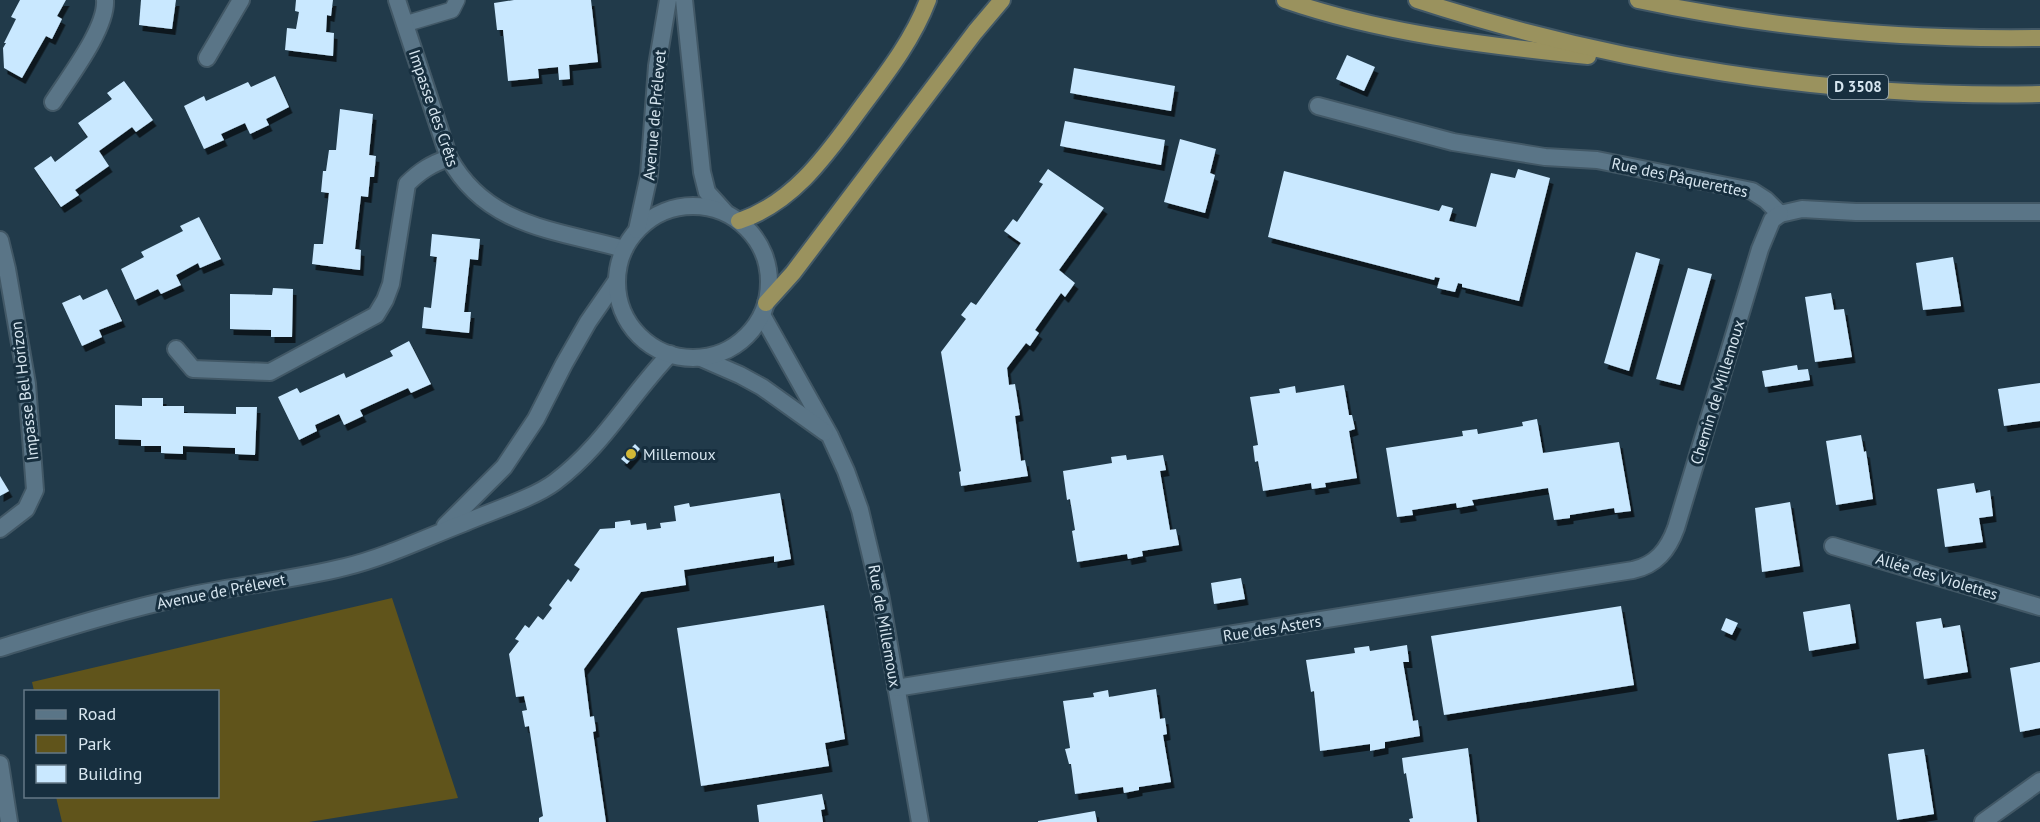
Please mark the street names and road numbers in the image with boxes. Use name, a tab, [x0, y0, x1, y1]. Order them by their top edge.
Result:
street label: Impasse des Crêts	[405, 47, 463, 169]
street label: Avenue de Prélevet	[638, 48, 670, 181]
road number: D 3508	[1828, 75, 1888, 99]
street label: Rue des Pâquerettes	[1610, 153, 1750, 201]
street label: Chemin de Millemoux	[1685, 317, 1749, 467]
street label: Impasse Bel Horizon	[6, 320, 42, 462]
street label: Allée des Violettes	[1874, 548, 2001, 604]
street label: Rue de Millemoux	[864, 563, 906, 689]
street label: Avenue de Prélevet	[155, 569, 288, 613]
street label: Rue des Asters	[1221, 610, 1323, 646]

